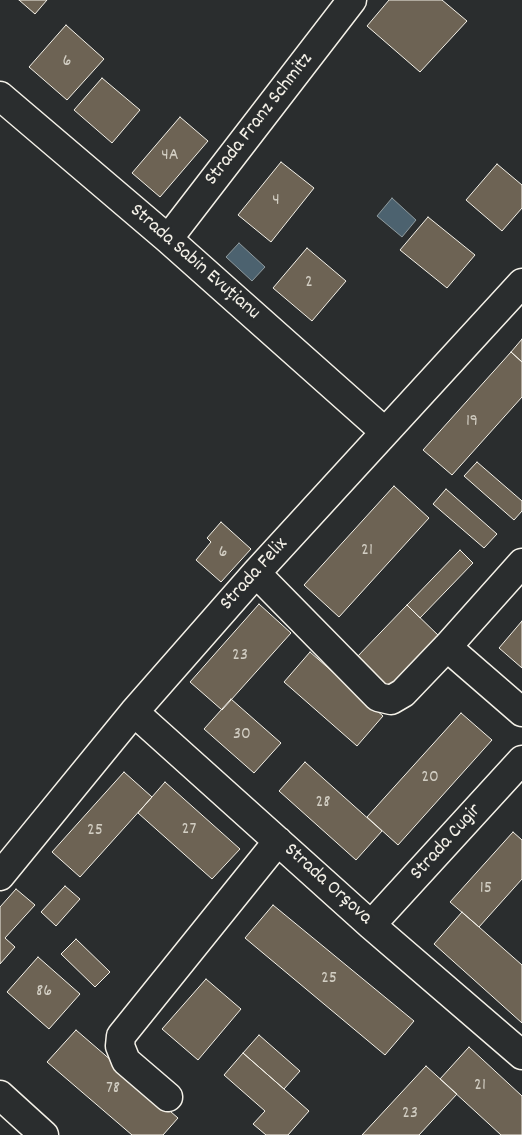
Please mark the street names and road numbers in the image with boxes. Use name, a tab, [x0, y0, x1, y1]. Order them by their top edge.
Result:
street label: Strada Franz Schmitz	[201, 49, 319, 191]
street label: Strada Sabin Evuțianu	[124, 200, 264, 326]
street label: Strada Felix	[216, 534, 294, 616]
street label: Strada Cugir	[406, 800, 488, 886]
street label: Strada Orșova	[278, 839, 376, 931]

